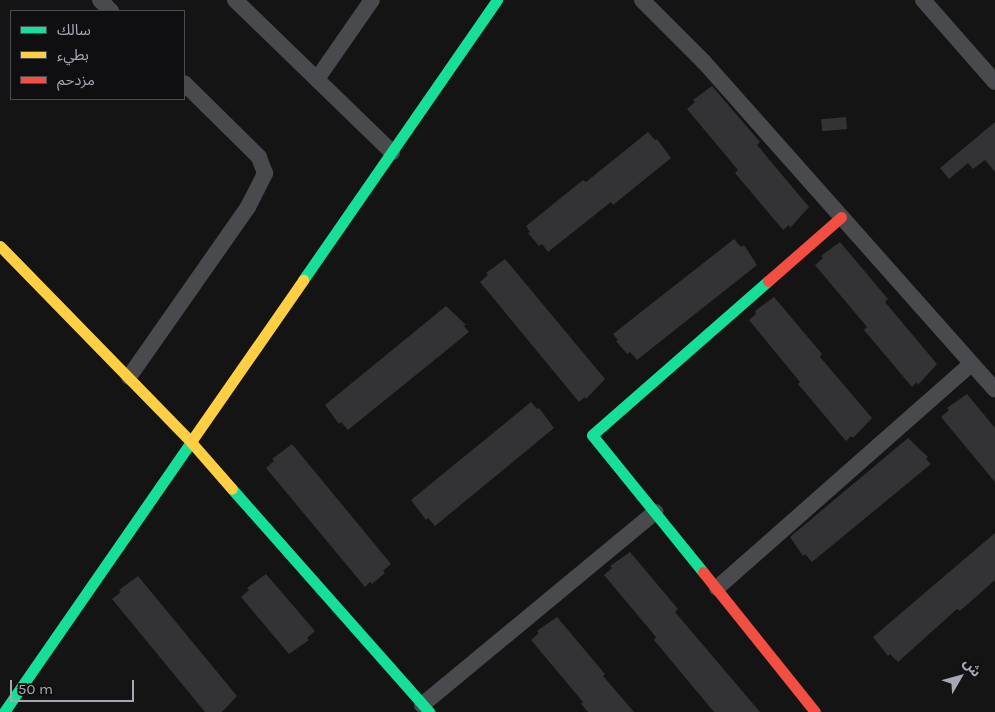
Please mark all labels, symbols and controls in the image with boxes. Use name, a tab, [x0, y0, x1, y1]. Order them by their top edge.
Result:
legend	[10, 10, 185, 100]
text: سالك	[57, 21, 91, 39]
text: بطيء	[57, 46, 89, 64]
text: مزدحم	[57, 71, 95, 89]
north arrow	[935, 652, 985, 702]
text: ش	[960, 655, 985, 680]
scale bar	[12, 670, 136, 702]
text: 50 m	[18, 680, 53, 698]

